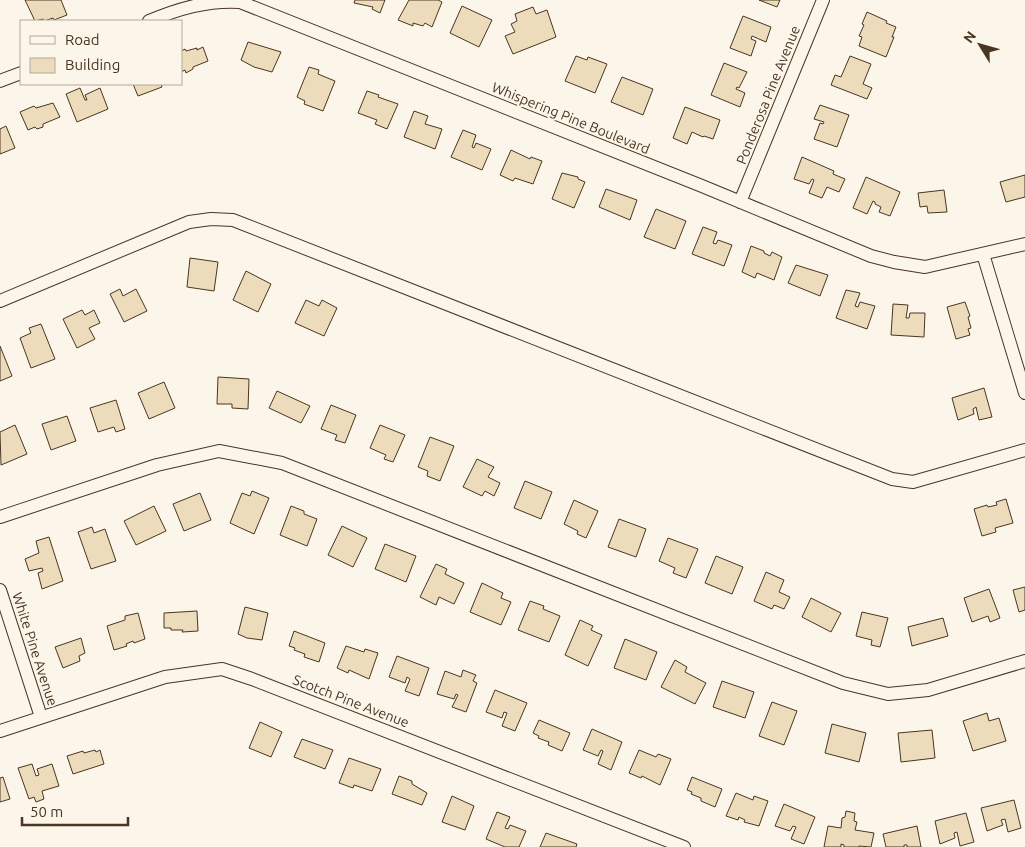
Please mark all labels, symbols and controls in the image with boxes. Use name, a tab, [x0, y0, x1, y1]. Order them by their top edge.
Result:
legend	[20, 20, 182, 85]
north arrow	[955, 20, 1005, 70]
street label: Ponderosa Pine Avenue	[733, 23, 803, 167]
text: N	[960, 28, 979, 46]
text: Road	[65, 31, 100, 48]
text: Building	[65, 56, 120, 73]
street label: Whispering Pine Boulevard	[490, 79, 652, 157]
street label: White Pine Avenue	[9, 590, 61, 708]
street label: Scotch Pine Avenue	[291, 671, 411, 731]
scale bar	[22, 794, 129, 826]
text: 50 m	[30, 803, 63, 820]

